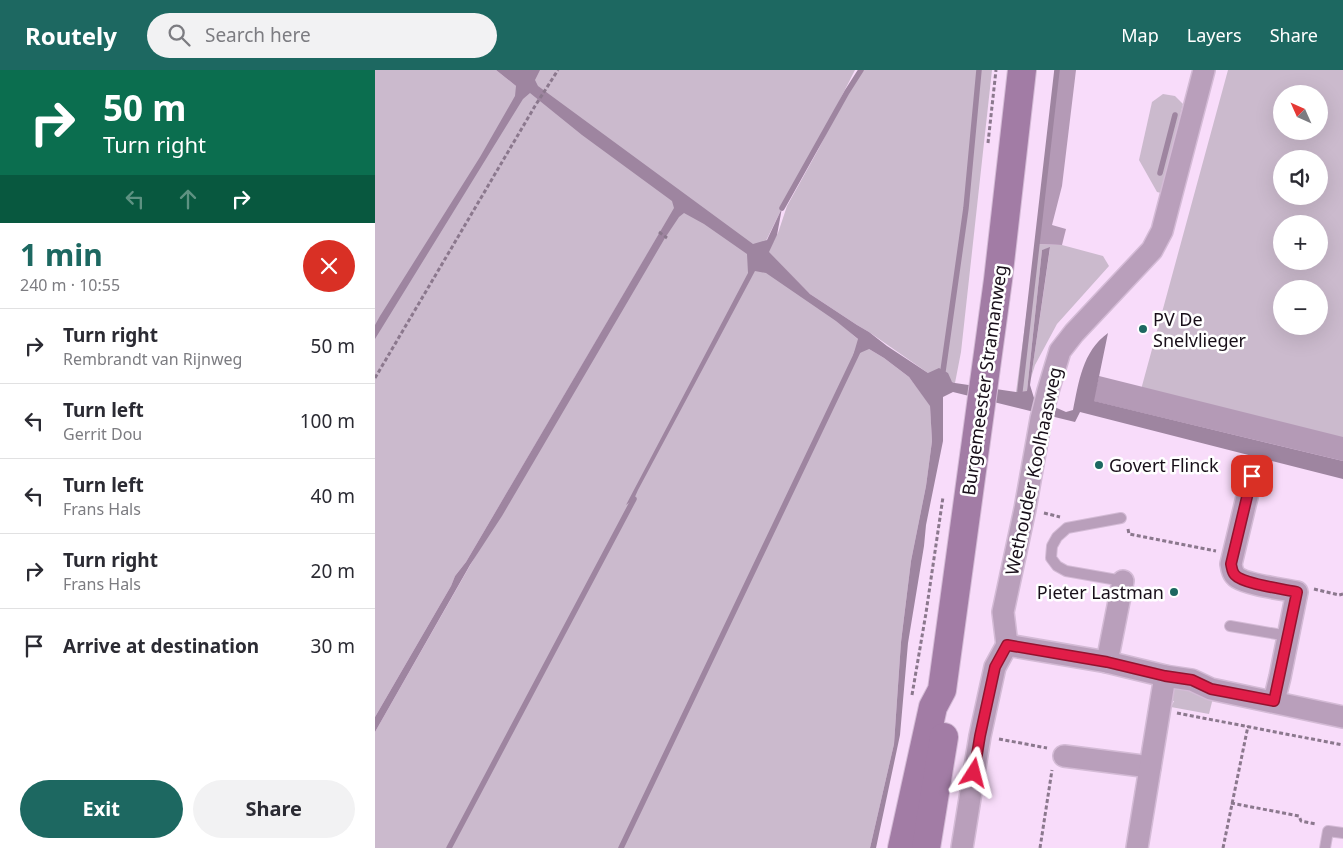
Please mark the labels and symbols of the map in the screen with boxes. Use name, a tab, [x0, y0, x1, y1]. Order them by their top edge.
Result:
north arrow	[1273, 85, 1327, 140]
street label: Burgemeester Stramanweg	[956, 263, 1012, 497]
place label: PV De Snelvlieger	[1153, 307, 1247, 352]
marker: PV De Snelvlieger	[1137, 323, 1149, 335]
street label: Wethouder Koolhaasweg	[999, 365, 1067, 577]
place label: Govert Flinck	[1109, 453, 1219, 477]
pin	[1231, 455, 1273, 497]
marker: Govert Flinck	[1093, 459, 1105, 471]
place label: Pieter Lastman	[1037, 580, 1164, 604]
marker: Pieter Lastman	[1168, 586, 1180, 598]
position arrow	[947, 746, 999, 798]

